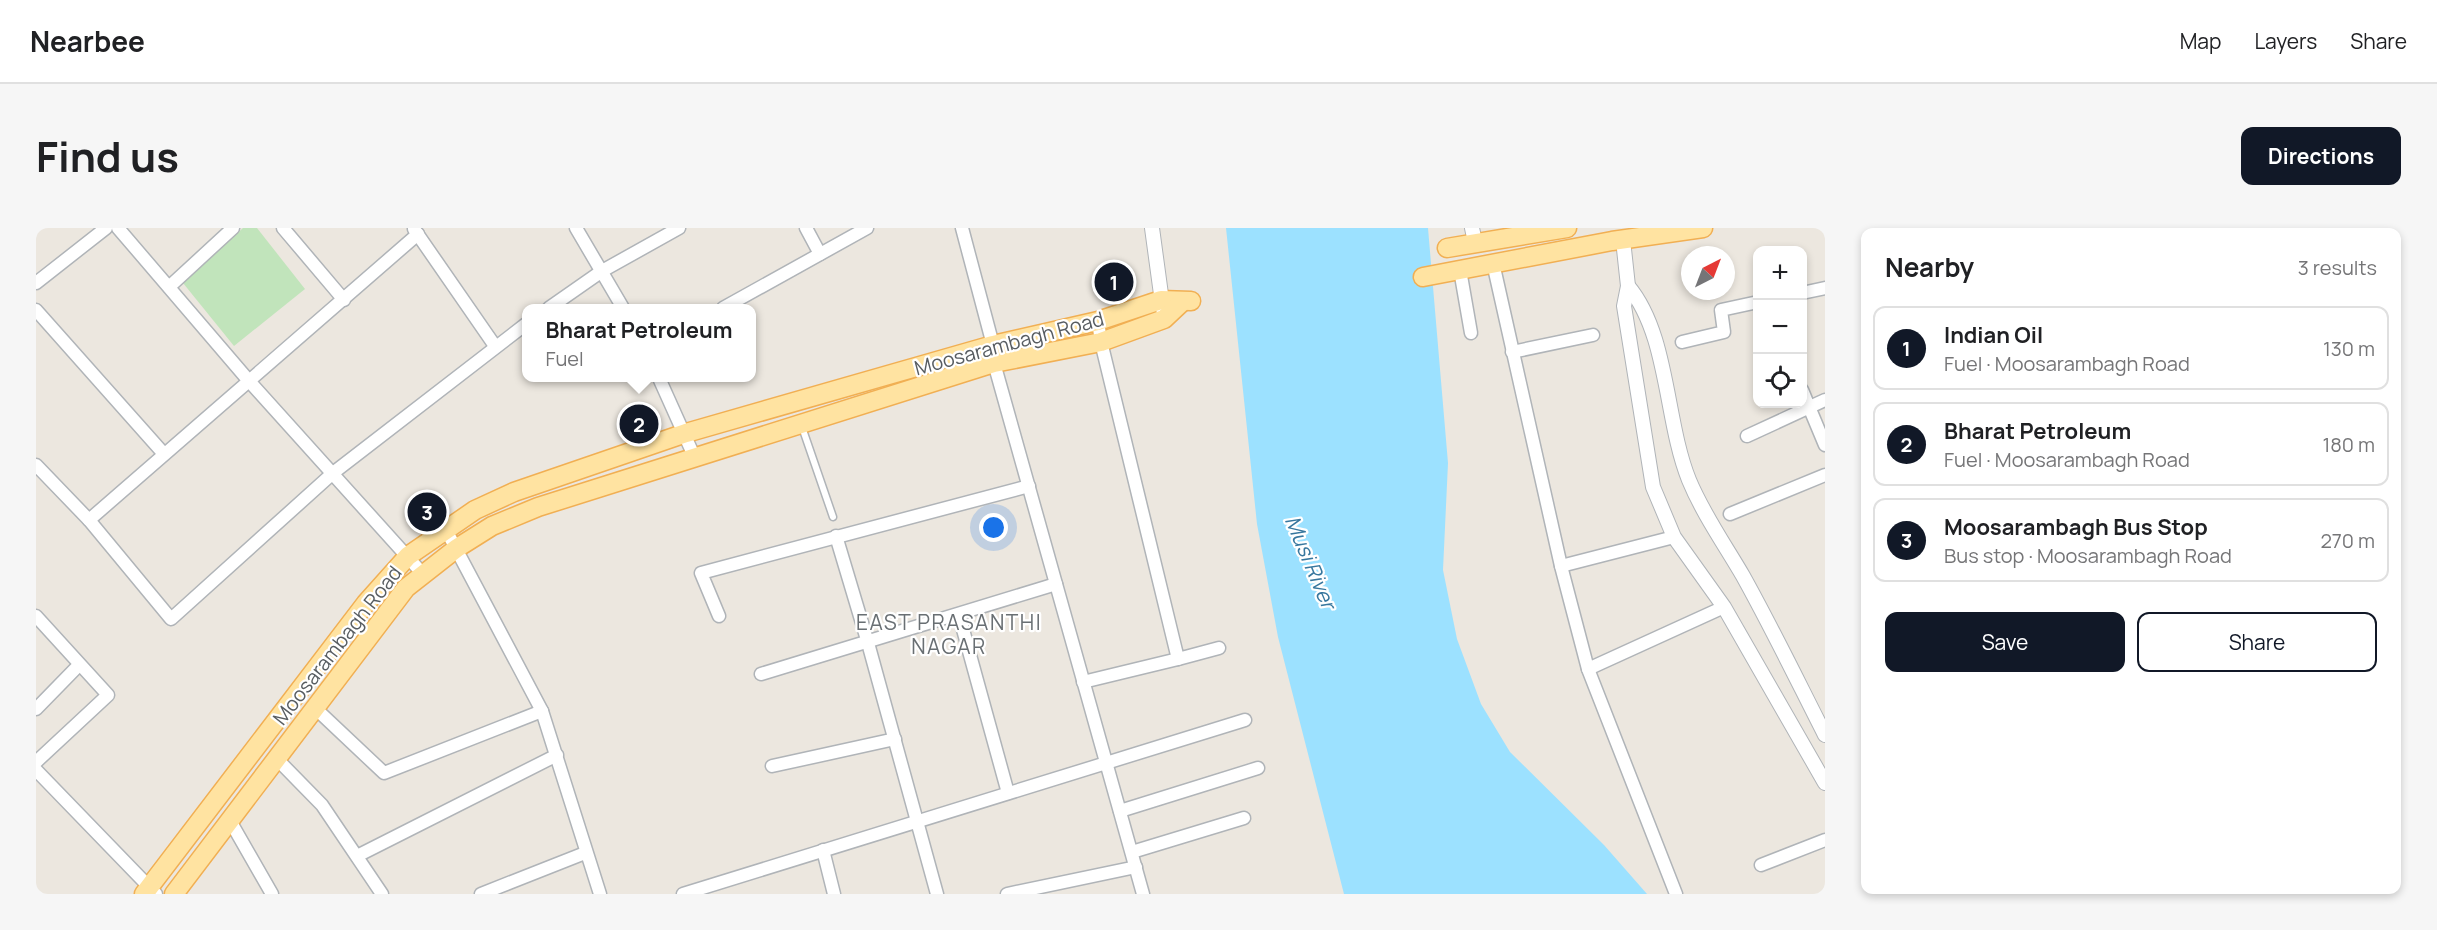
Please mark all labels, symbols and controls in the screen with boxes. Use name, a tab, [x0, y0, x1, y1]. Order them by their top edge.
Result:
text: Nearbee	[30, 22, 145, 60]
text: Map	[2180, 27, 2221, 55]
text: Layers	[2254, 27, 2317, 55]
text: Share	[2350, 27, 2407, 55]
text: Find us	[36, 127, 179, 185]
button: Directions	[2241, 127, 2401, 185]
north arrow	[1681, 246, 1735, 300]
map controls	[1753, 246, 1807, 408]
button: +	[1753, 246, 1807, 300]
text: Nearby	[1885, 249, 1974, 285]
text: 3 results	[2298, 254, 2377, 281]
pin: 1	[1094, 260, 1134, 304]
button: −	[1753, 300, 1807, 354]
popup	[522, 304, 756, 382]
street label: Moosarambagh Road	[911, 305, 1107, 381]
text: Bharat Petroleum	[545, 315, 733, 345]
text: Indian Oil	[1944, 320, 2043, 350]
text: 1	[1902, 335, 1911, 362]
text: 130 m	[2323, 335, 2375, 362]
text: Fuel	[545, 345, 584, 372]
text: Fuel · Moosarambagh Road	[1944, 350, 2190, 377]
button: locate	[1753, 354, 1807, 408]
pin: 2	[620, 402, 658, 446]
text: Bharat Petroleum	[1944, 416, 2131, 446]
text: 2	[1901, 431, 1912, 458]
text: 180 m	[2322, 431, 2375, 458]
text: Fuel · Moosarambagh Road	[1944, 446, 2190, 473]
pin: 3	[408, 490, 446, 534]
water label: Musi River	[1279, 511, 1344, 615]
text: Moosarambagh Bus Stop	[1944, 512, 2208, 542]
your location	[979, 513, 1008, 542]
text: 3	[1901, 527, 1912, 554]
text: 270 m	[2320, 527, 2375, 554]
text: Bus stop · Moosarambagh Road	[1944, 542, 2232, 569]
street label: Moosarambagh Road	[266, 560, 408, 730]
district label: EAST PRASANTHI NAGAR	[856, 608, 1042, 660]
button: Save	[1885, 612, 2125, 672]
button: Share	[2137, 612, 2377, 672]

